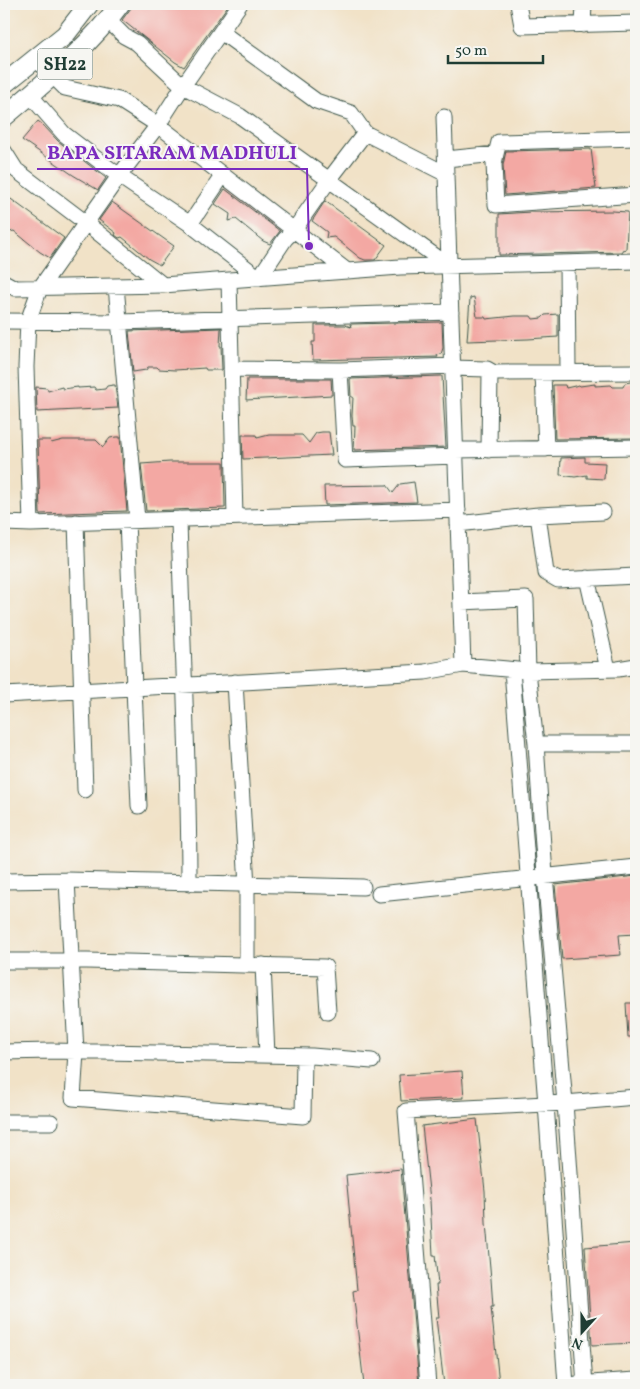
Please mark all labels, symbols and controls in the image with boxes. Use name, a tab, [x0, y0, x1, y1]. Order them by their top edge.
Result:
scale bar	[448, 32, 542, 64]
text: 50 m	[455, 41, 487, 62]
road number: SH22	[38, 49, 92, 80]
callout: BAPA SITARAM MADHULI	[37, 134, 307, 169]
text: BAPA SITARAM MADHULI	[47, 140, 297, 168]
north arrow	[558, 1306, 608, 1356]
text: N	[570, 1332, 586, 1353]

